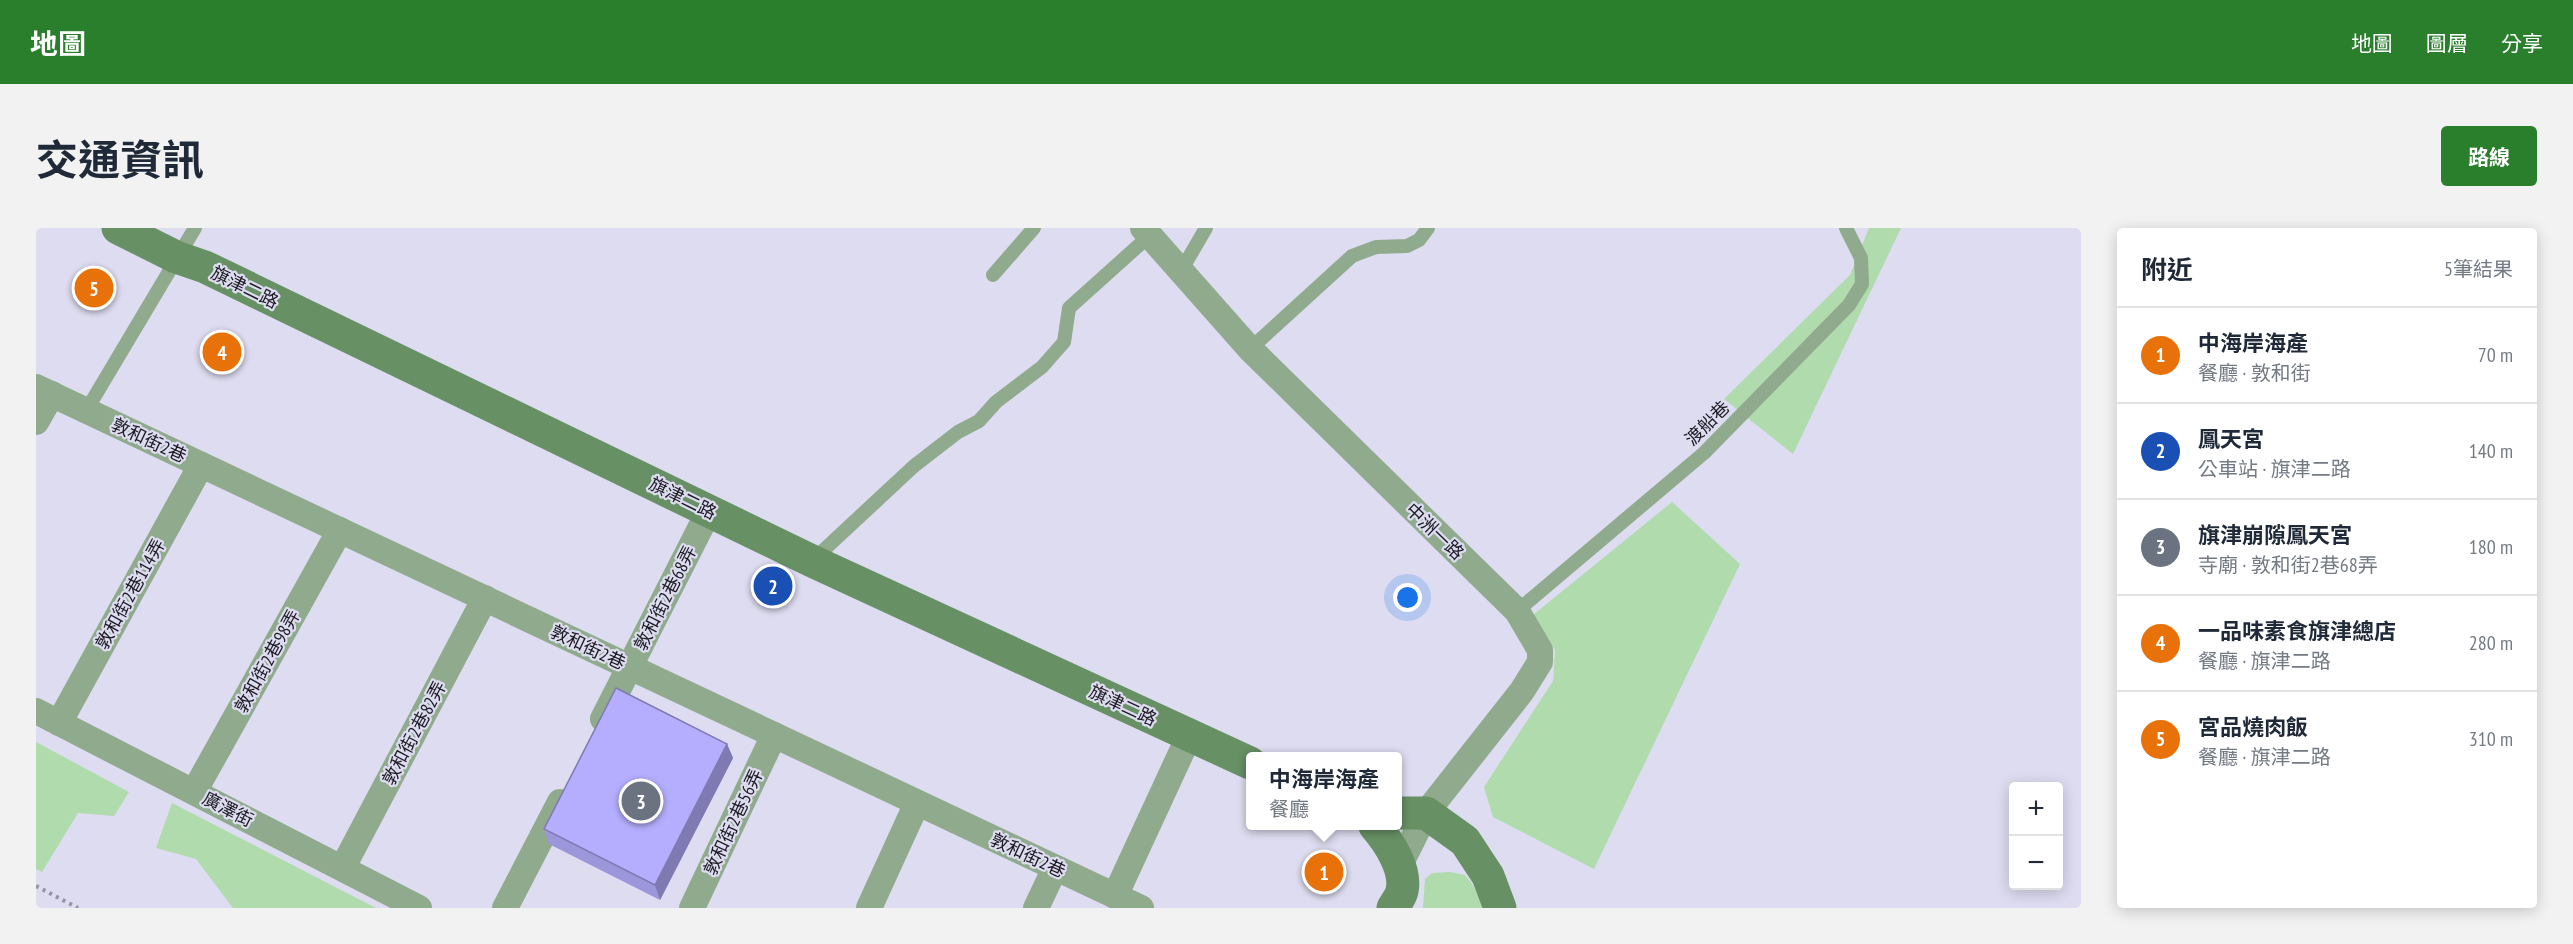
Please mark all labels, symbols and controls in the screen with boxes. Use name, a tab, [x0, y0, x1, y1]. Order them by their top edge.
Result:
text: 地圖	[30, 25, 86, 62]
text: 地圖	[2351, 30, 2393, 57]
text: 圖層	[2426, 30, 2468, 57]
text: 分享	[2501, 30, 2543, 57]
button: 路線	[2441, 126, 2537, 186]
text: 交通資訊	[36, 132, 204, 187]
text: 附近	[2141, 253, 2193, 286]
text: 5筆結果	[2444, 256, 2513, 282]
street label: 旗津二路	[208, 261, 282, 313]
pin: 5	[74, 266, 114, 310]
text: 中海岸海產	[2198, 329, 2308, 357]
pin: 4	[202, 330, 242, 374]
text: 1	[2156, 342, 2165, 368]
text: 70 m	[2478, 342, 2513, 368]
text: 餐廳 · 敦和街	[2198, 360, 2311, 386]
street label: 渡船巷	[1680, 396, 1734, 450]
street label: 敦和街2巷	[108, 413, 190, 467]
text: 鳳天宮	[2198, 425, 2264, 453]
text: 2	[2156, 438, 2165, 464]
text: 140 m	[2469, 438, 2513, 464]
text: 公車站 · 旗津二路	[2198, 456, 2351, 482]
street label: 旗津二路	[646, 472, 720, 524]
street label: 中洲一路	[1401, 498, 1469, 564]
text: 旗津崩隙鳳天宮	[2198, 521, 2352, 549]
text: 3	[2156, 534, 2165, 560]
text: 180 m	[2469, 534, 2513, 560]
street label: 敦和街2巷114弄	[90, 535, 170, 653]
street label: 敦和街2巷68弄	[629, 542, 701, 654]
text: 寺廟 · 敦和街2巷68弄	[2198, 552, 2378, 578]
pin: 2	[754, 564, 792, 608]
your location	[1393, 583, 1422, 612]
street label: 敦和街2巷98弄	[229, 605, 305, 717]
text: 一品味素食旗津總店	[2198, 617, 2396, 645]
street label: 敦和街2巷	[547, 620, 629, 674]
text: 4	[2156, 630, 2165, 656]
text: 280 m	[2469, 630, 2513, 656]
text: 餐廳 · 旗津二路	[2198, 648, 2331, 674]
street label: 敦和街2巷82弄	[377, 677, 451, 789]
street label: 旗津二路	[1086, 679, 1160, 731]
text: 宮品燒肉飯	[2198, 713, 2308, 741]
text: 5	[2156, 726, 2165, 752]
text: 310 m	[2469, 726, 2513, 752]
text: 餐廳 · 旗津二路	[2198, 744, 2331, 770]
popup	[1246, 752, 1402, 830]
street label: 敦和街2巷56弄	[698, 765, 768, 879]
text: 中海岸海產	[1269, 765, 1379, 793]
pin: 3	[622, 778, 660, 824]
map controls	[2009, 782, 2063, 890]
button: +	[2009, 782, 2063, 836]
street label: 廣澤街	[199, 786, 257, 832]
text: 餐廳	[1269, 796, 1309, 822]
street label: 敦和街2巷	[987, 828, 1069, 882]
button: −	[2009, 836, 2063, 890]
pin: 1	[1304, 850, 1344, 894]

